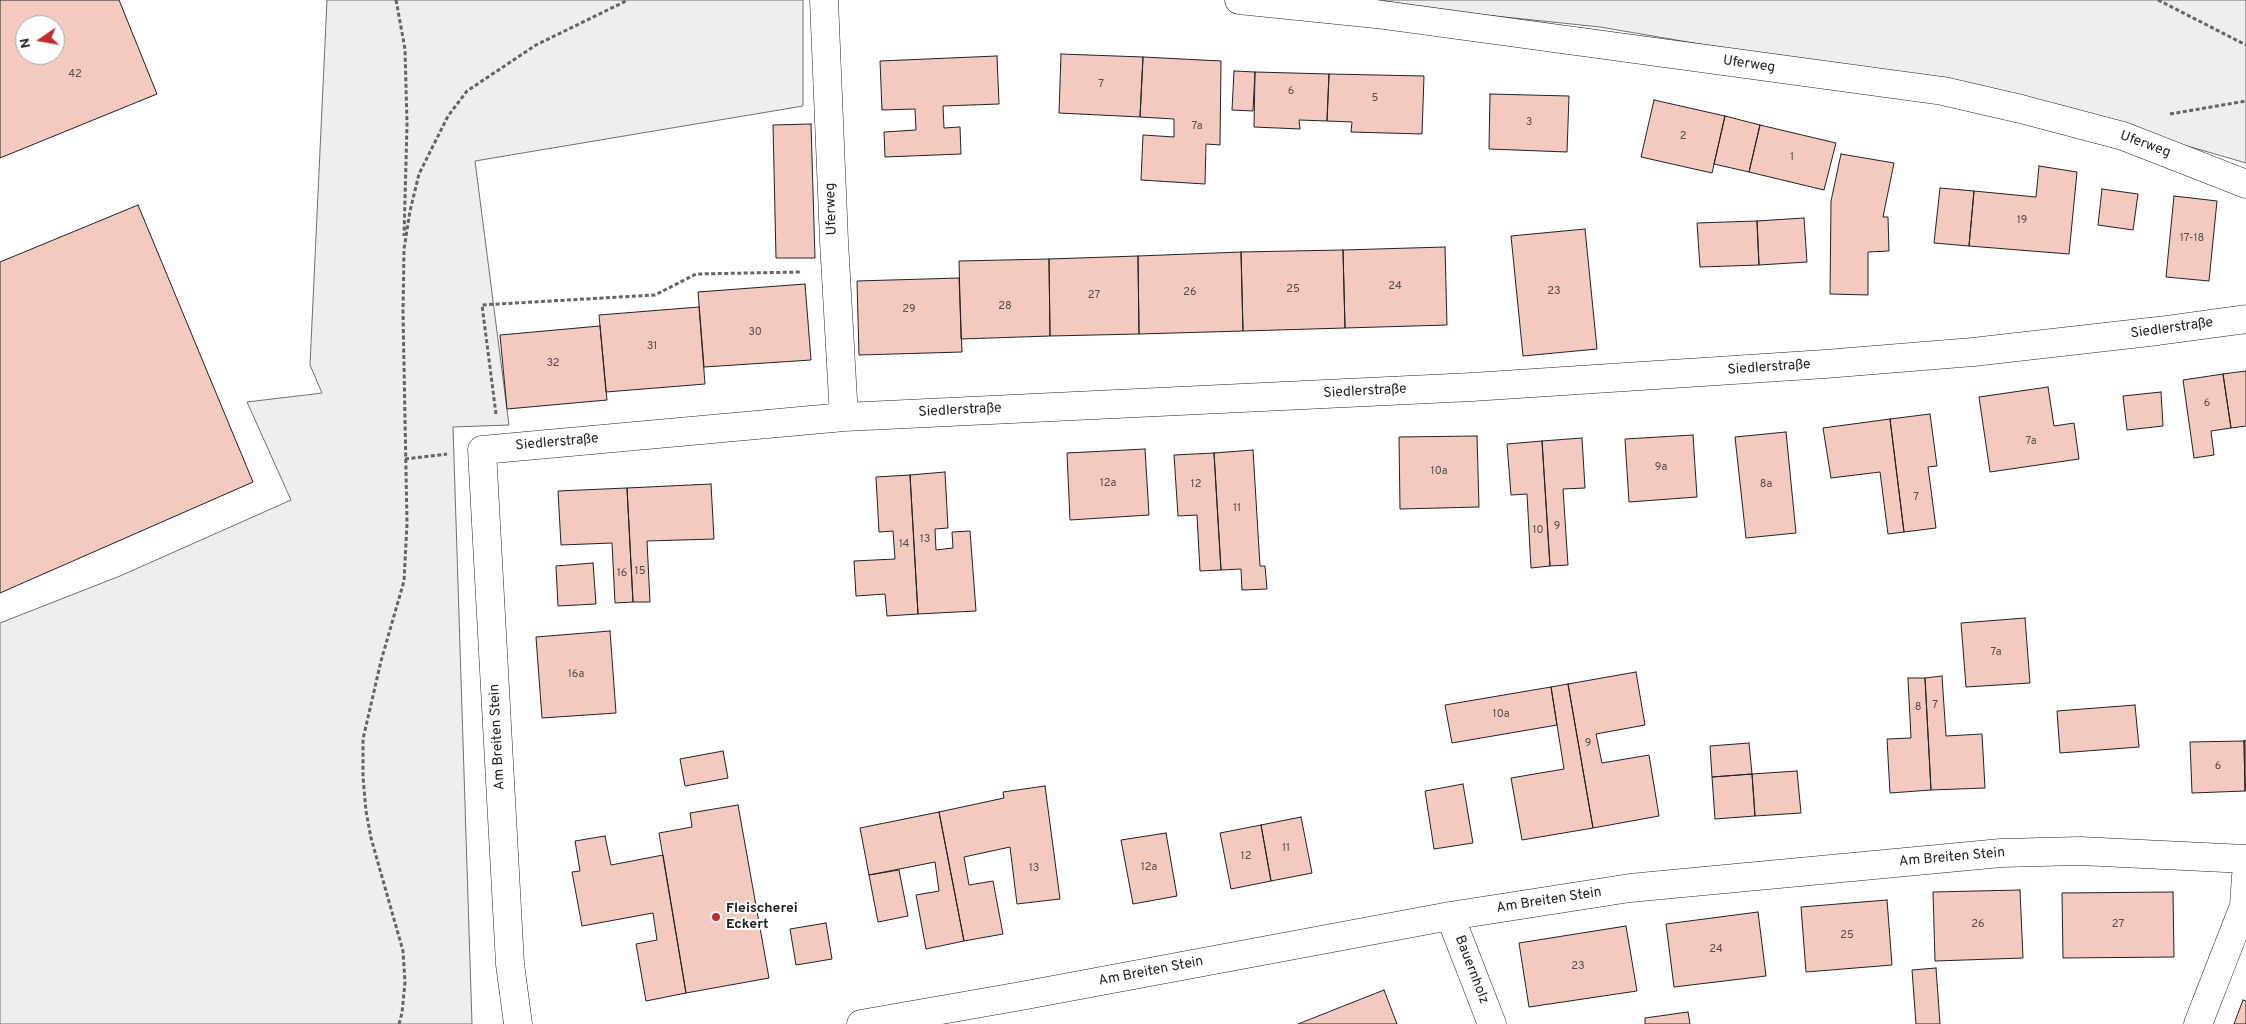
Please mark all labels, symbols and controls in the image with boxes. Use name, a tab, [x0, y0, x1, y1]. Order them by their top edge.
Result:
north arrow	[15, 15, 65, 65]
text: N	[16, 36, 35, 50]
street label: Uferweg	[1722, 53, 1776, 77]
house number: 42	[68, 68, 82, 82]
house number: 7	[1098, 78, 1104, 92]
house number: 6	[1288, 85, 1294, 99]
house number: 5	[1372, 92, 1378, 106]
house number: 3	[1526, 116, 1532, 130]
house number: 7a	[1191, 120, 1203, 134]
street label: Uferweg	[2117, 128, 2173, 162]
house number: 2	[1680, 130, 1686, 144]
house number: 1	[1790, 151, 1794, 165]
street label: Uferweg	[823, 182, 841, 236]
house number: 19	[2017, 214, 2027, 228]
house number: 17-18	[2180, 232, 2204, 246]
house number: 24	[1388, 280, 1402, 294]
house number: 25	[1286, 283, 1300, 297]
house number: 23	[1547, 285, 1561, 299]
house number: 26	[1183, 286, 1197, 300]
house number: 27	[1088, 289, 1100, 303]
house number: 28	[998, 300, 1012, 314]
house number: 29	[902, 303, 916, 317]
street label: Siedlerstraße	[2130, 315, 2214, 343]
house number: 30	[748, 326, 762, 340]
house number: 31	[647, 340, 657, 354]
house number: 32	[546, 357, 560, 371]
street label: Siedlerstraße	[1727, 357, 1811, 379]
street label: Siedlerstraße	[1323, 381, 1407, 403]
house number: 6	[2204, 397, 2210, 411]
street label: Siedlerstraße	[918, 400, 1002, 422]
street label: Siedlerstraße	[515, 431, 599, 455]
house number: 7a	[2025, 435, 2037, 449]
house number: 9a	[1655, 461, 1667, 475]
house number: 10a	[1431, 465, 1447, 479]
house number: 12a	[1100, 477, 1116, 491]
house number: 12	[1191, 478, 1201, 492]
house number: 8a	[1760, 478, 1772, 492]
house number: 7	[1913, 491, 1919, 505]
house number: 11	[1233, 502, 1241, 516]
house number: 9	[1554, 520, 1560, 534]
house number: 10	[1532, 524, 1544, 538]
house number: 13	[920, 533, 930, 547]
house number: 14	[899, 538, 909, 552]
house number: 15	[635, 565, 645, 579]
house number: 16	[617, 567, 627, 581]
house number: 7a	[1990, 646, 2002, 660]
house number: 16a	[568, 668, 584, 682]
street label: Am Breiten Stein	[487, 683, 509, 791]
house number: 7	[1932, 699, 1938, 713]
house number: 8	[1915, 701, 1921, 715]
house number: 10a	[1493, 708, 1509, 722]
house number: 9	[1585, 737, 1591, 751]
house number: 6	[2215, 760, 2221, 774]
house number: 11	[1282, 842, 1290, 856]
street label: Am Breiten Stein	[1898, 845, 2006, 871]
house number: 12	[1241, 850, 1251, 864]
house number: 12a	[1141, 861, 1157, 875]
house number: 13	[1029, 862, 1039, 876]
street label: Am Breiten Stein	[1495, 884, 1603, 918]
place label: Fleischerei Eckert	[726, 901, 798, 934]
marker: Fleischerei Eckert	[710, 911, 722, 923]
house number: 26	[1971, 918, 1985, 932]
house number: 27	[2112, 918, 2124, 932]
house number: 25	[1840, 929, 1854, 943]
street label: Bauernholz	[1450, 933, 1492, 1007]
house number: 24	[1709, 943, 1723, 957]
street label: Am Breiten Stein	[1097, 954, 1205, 990]
house number: 23	[1571, 960, 1585, 974]

